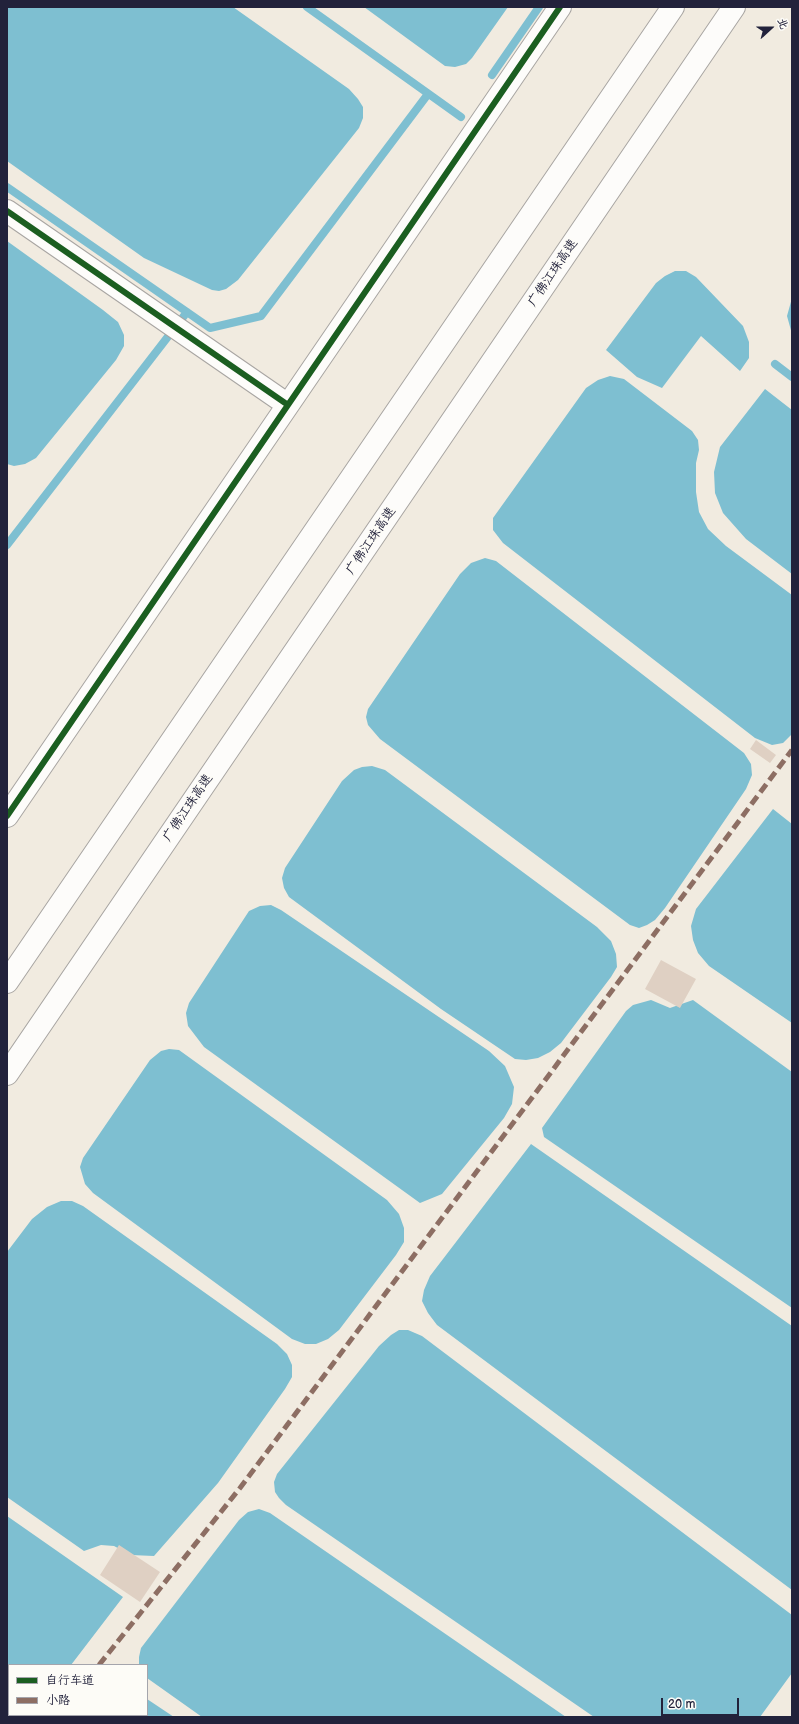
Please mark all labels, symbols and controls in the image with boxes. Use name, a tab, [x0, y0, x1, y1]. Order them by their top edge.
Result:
north arrow	[751, 8, 791, 48]
text: 北	[775, 16, 791, 31]
street label: 广佛江珠高速	[525, 236, 581, 310]
street label: 广佛江珠高速	[343, 504, 399, 578]
street label: 广佛江珠高速	[160, 771, 216, 845]
legend	[8, 1664, 148, 1716]
text: 自行车道	[46, 1673, 94, 1688]
scale bar	[663, 1690, 741, 1716]
text: 小路	[46, 1693, 70, 1708]
text: 20 m	[668, 1697, 695, 1712]

